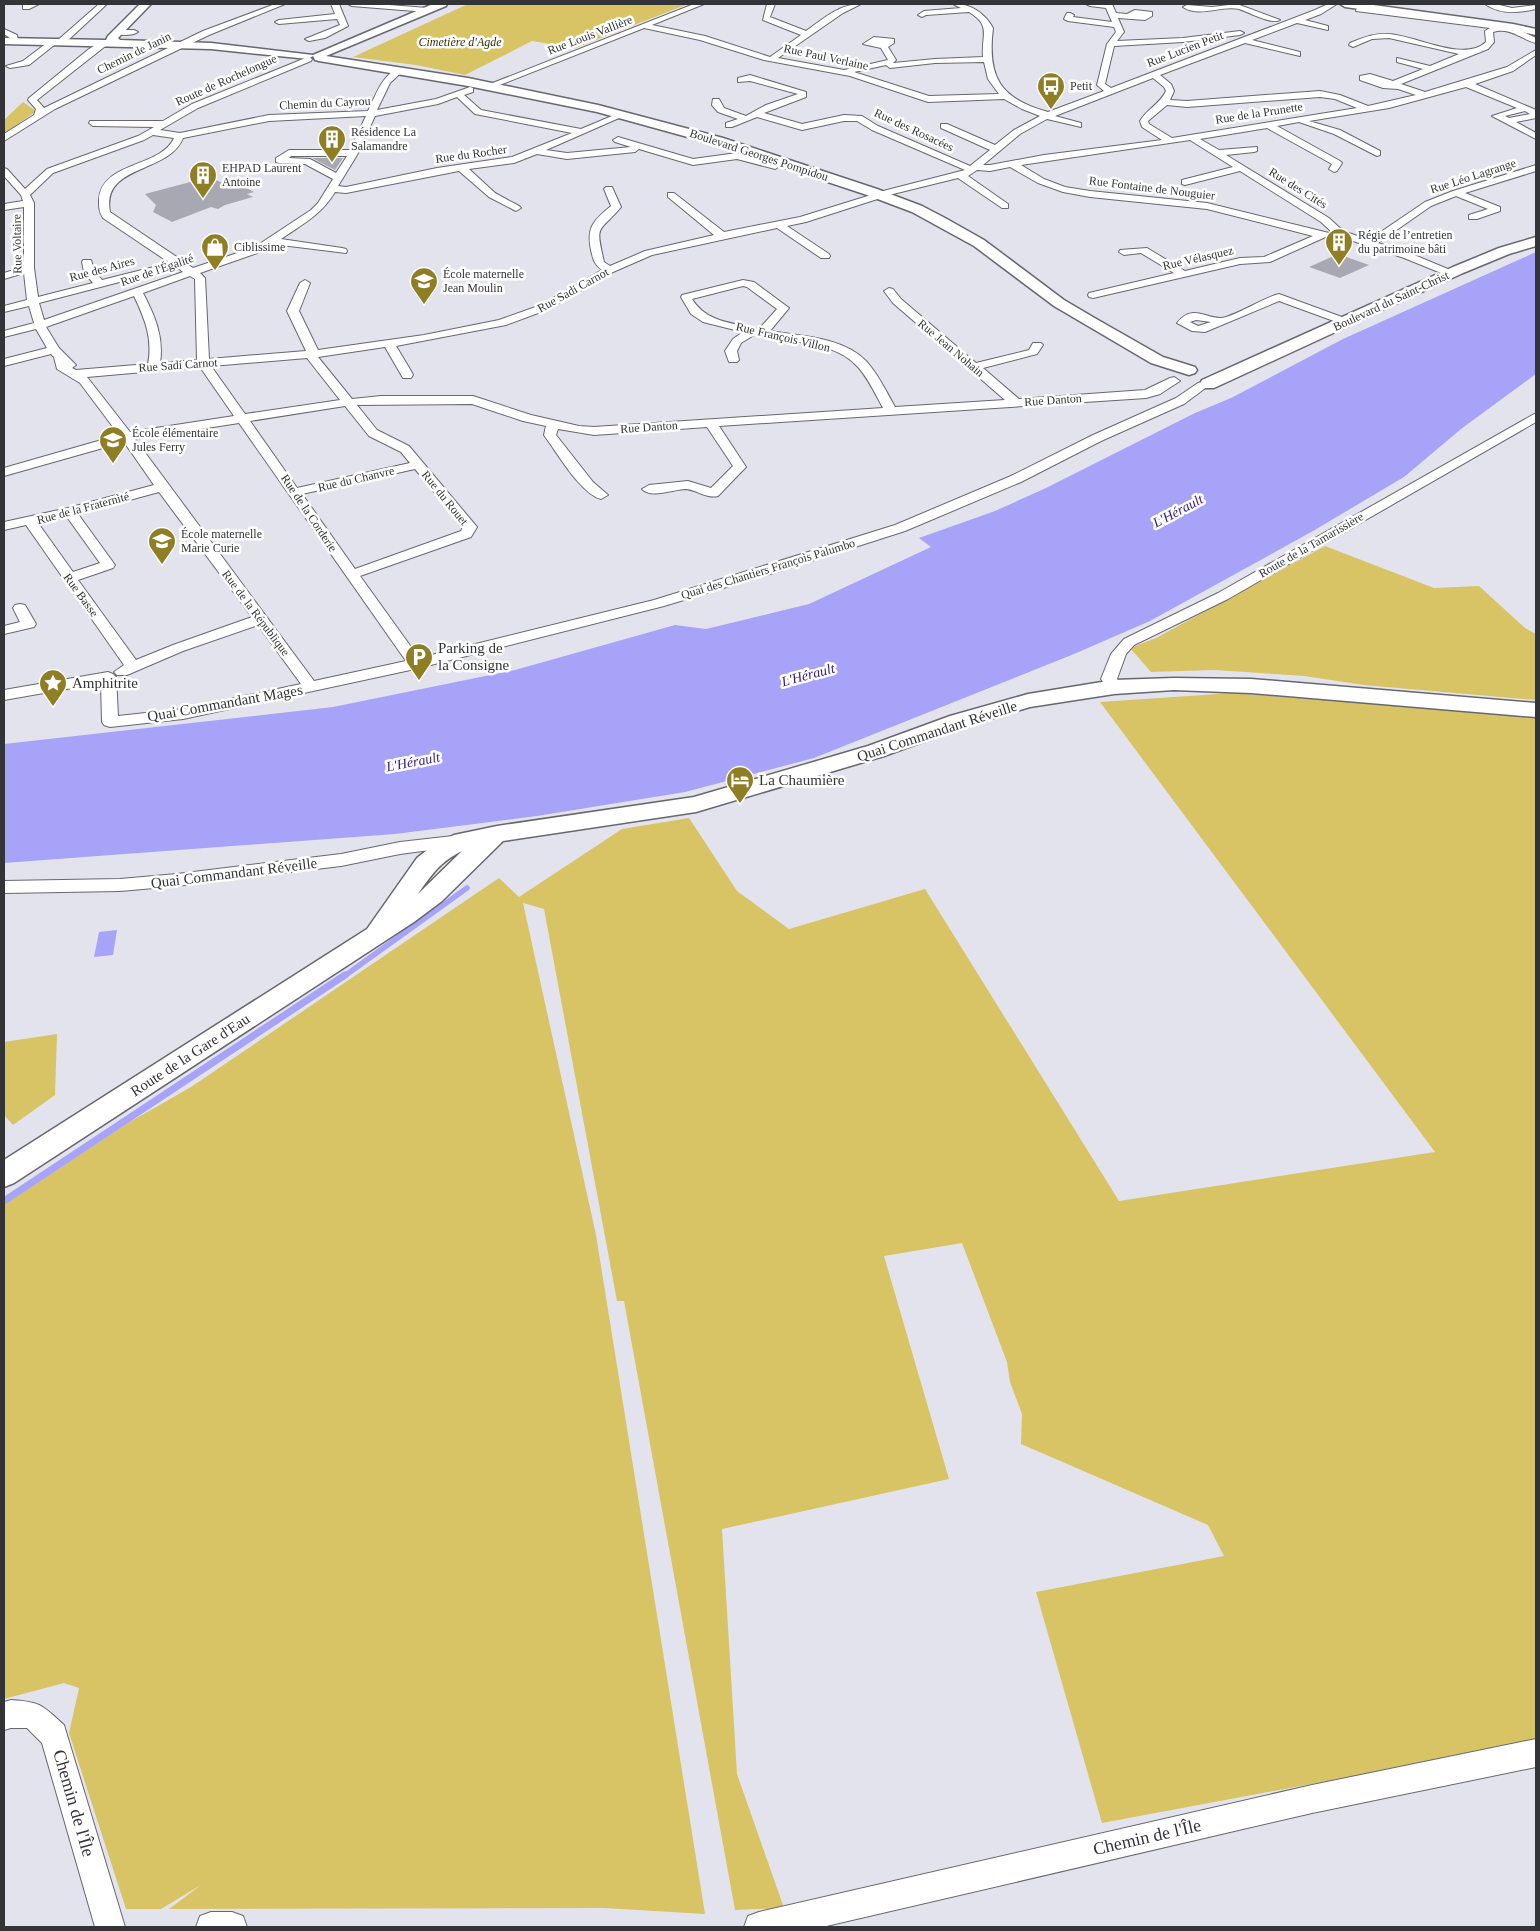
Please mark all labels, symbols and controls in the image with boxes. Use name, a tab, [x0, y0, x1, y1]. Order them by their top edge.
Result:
street label: Rue Louis Vallière	[546, 12, 634, 58]
street label: Rue Lucien Petit	[1145, 28, 1226, 70]
street label: Chemin de Janin	[95, 29, 173, 77]
park label: Cimetière d'Agde	[418, 35, 502, 49]
street label: Rue Paul Verlaine	[782, 41, 870, 73]
street label: Route de Rochelongue	[173, 51, 279, 109]
bus stop icon: Petit	[1036, 71, 1066, 110]
place label: Petit	[1070, 79, 1093, 93]
street label: Chemin du Cayrou	[279, 94, 371, 112]
street label: Rue de la Prunette	[1214, 99, 1304, 127]
street label: Rue des Rosacées	[872, 105, 956, 155]
building icon: Résidence La Salamandre	[317, 124, 347, 163]
place label: Résidence La Salamandre	[351, 125, 417, 153]
street label: Boulevard Georges Pompidou	[688, 126, 830, 184]
street label: Rue du Rocher	[434, 142, 508, 166]
street label: Rue Léo Lagrange	[1428, 156, 1518, 196]
building icon: EHPAD Laurent Antoine	[188, 160, 218, 199]
place label: EHPAD Laurent Antoine	[222, 161, 302, 189]
street label: Rue des Cités	[1266, 165, 1330, 212]
street label: Rue Fontaine de Nouguier	[1088, 173, 1216, 203]
street label: Rue Voltaire	[9, 214, 25, 274]
building icon: Régie de l’entretien du patrimoine bâti	[1324, 227, 1354, 266]
place label: Régie de l’entretien du patrimoine bâti	[1358, 228, 1453, 256]
shop icon: Ciblissime	[200, 232, 230, 271]
place label: Ciblissime	[234, 240, 285, 254]
street label: Rue Vélasquez	[1161, 243, 1235, 273]
street label: Rue de l'Égalité	[119, 251, 195, 289]
street label: Rue des Aires	[68, 254, 136, 284]
street label: Rue Sadi Carnot	[535, 264, 612, 315]
school or university icon: École maternelle Jean Moulin	[409, 266, 439, 305]
place label: École maternelle Jean Moulin	[443, 267, 524, 295]
street label: Boulevard du Saint-Christ	[1331, 268, 1452, 334]
street label: Rue Jean Nohain	[915, 316, 987, 380]
street label: Rue François Villon	[734, 319, 832, 355]
street label: Rue Sadi Carnot	[138, 355, 219, 375]
street label: Rue Danton	[1024, 391, 1082, 409]
street label: Rue Danton	[620, 418, 678, 436]
school or university icon: École élémentaire Jules Ferry	[98, 425, 128, 464]
place label: École élémentaire Jules Ferry	[132, 426, 218, 454]
street label: Rue du Chanvre	[316, 463, 396, 495]
street label: Rue du Rouet	[419, 468, 472, 529]
street label: Rue de la Corderie	[278, 472, 340, 554]
street label: Rue de la Fraternité	[35, 489, 131, 527]
water label: L'Hérault	[1150, 491, 1206, 531]
street label: Route de la Tamarissière	[1256, 509, 1366, 581]
school or university icon: École maternelle Marie Curie	[147, 526, 177, 565]
place label: École maternelle Marie Curie	[181, 527, 262, 555]
street label: Quai des Chantiers François Palumbo	[679, 536, 857, 602]
street label: Rue de la République	[219, 567, 293, 659]
street label: Rue Basse	[61, 571, 101, 619]
place label: Parking de la Consigne	[438, 640, 510, 673]
parking icon: Parking de la Consigne	[404, 642, 434, 681]
water label: L'Hérault	[779, 660, 837, 690]
place icon: Amphitrite	[38, 668, 68, 707]
place label: Amphitrite	[72, 675, 138, 691]
street label: Quai Commandant Mages	[146, 681, 304, 725]
street label: Quai Commandant Réveille	[855, 697, 1019, 764]
water label: L'Hérault	[384, 749, 442, 775]
hotel icon: La Chaumière	[725, 765, 755, 804]
place label: La Chaumière	[759, 772, 845, 788]
street label: Quai Commandant Réveille	[150, 855, 318, 891]
street label: Route de la Gare d'Eau	[128, 1010, 253, 1099]
street label: Chemin de l'Île	[49, 1747, 100, 1859]
street label: Chemin de l'Île	[1091, 1814, 1203, 1859]

